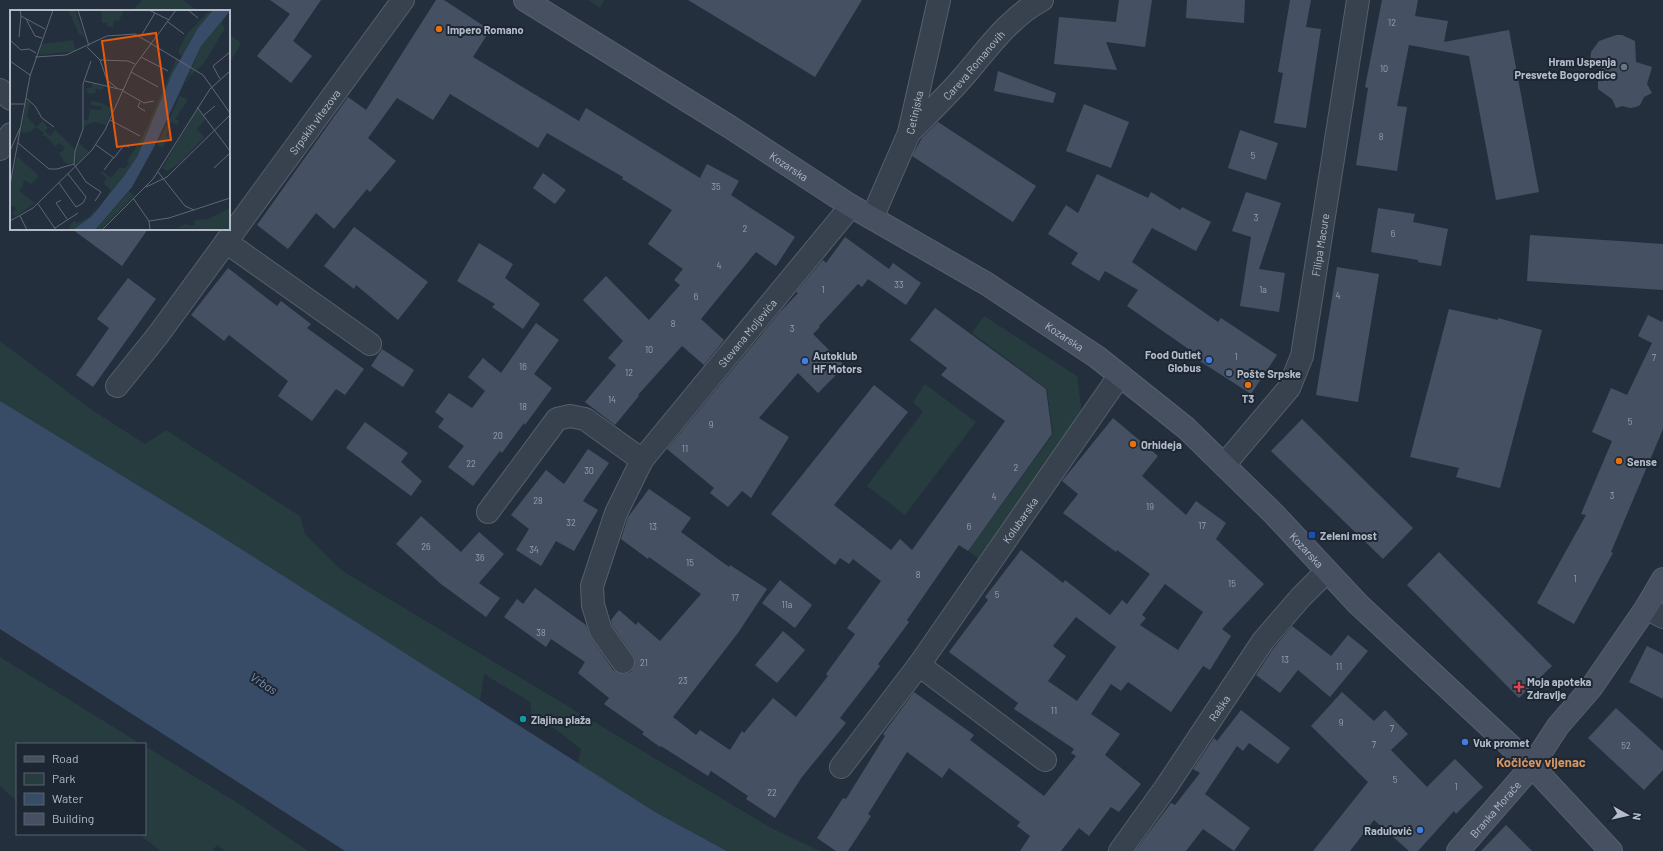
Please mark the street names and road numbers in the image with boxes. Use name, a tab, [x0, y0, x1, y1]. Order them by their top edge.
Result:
street label: Careva Romanovih	[940, 27, 1007, 102]
street label: Srpskih vitezova	[286, 86, 342, 157]
street label: Cetinjska	[902, 89, 925, 135]
street label: Kozarska	[768, 148, 811, 183]
street label: Filipa Macure	[1308, 212, 1331, 277]
street label: Stevana Moljevića	[715, 296, 779, 370]
street label: Kozarska	[1043, 318, 1087, 353]
street label: Kolubarska	[999, 494, 1040, 545]
street label: Kozarska	[1288, 529, 1327, 570]
street label: Raška	[1205, 692, 1232, 723]
street label: Branka Morače	[1467, 778, 1523, 840]

